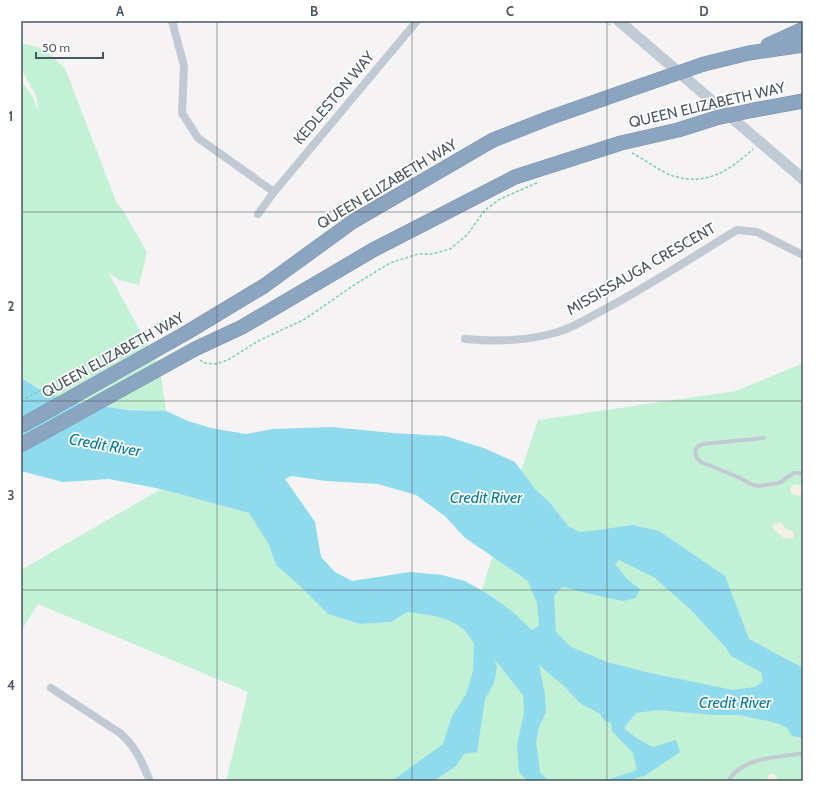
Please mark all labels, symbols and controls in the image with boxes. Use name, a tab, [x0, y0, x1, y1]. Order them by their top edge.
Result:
text: A	[116, 3, 125, 19]
text: B	[310, 3, 318, 19]
text: C	[506, 3, 514, 19]
text: D	[699, 3, 709, 19]
scale bar	[36, 34, 103, 60]
text: 50 m	[42, 40, 70, 55]
street label: KEDLESTON WAY	[290, 47, 378, 148]
street label: QUEEN ELIZABETH WAY	[627, 78, 787, 132]
text: 1	[9, 108, 13, 124]
street label: QUEEN ELIZABETH WAY	[314, 135, 461, 233]
street label: MISSISSAUGA CRESCENT	[563, 219, 719, 319]
text: 2	[8, 298, 15, 314]
street label: QUEEN ELIZABETH WAY	[39, 308, 188, 402]
water label: Credit River	[68, 429, 143, 461]
text: 3	[7, 487, 15, 503]
water label: Credit River	[450, 488, 523, 507]
text: 4	[7, 677, 15, 693]
water label: Credit River	[699, 693, 772, 712]

